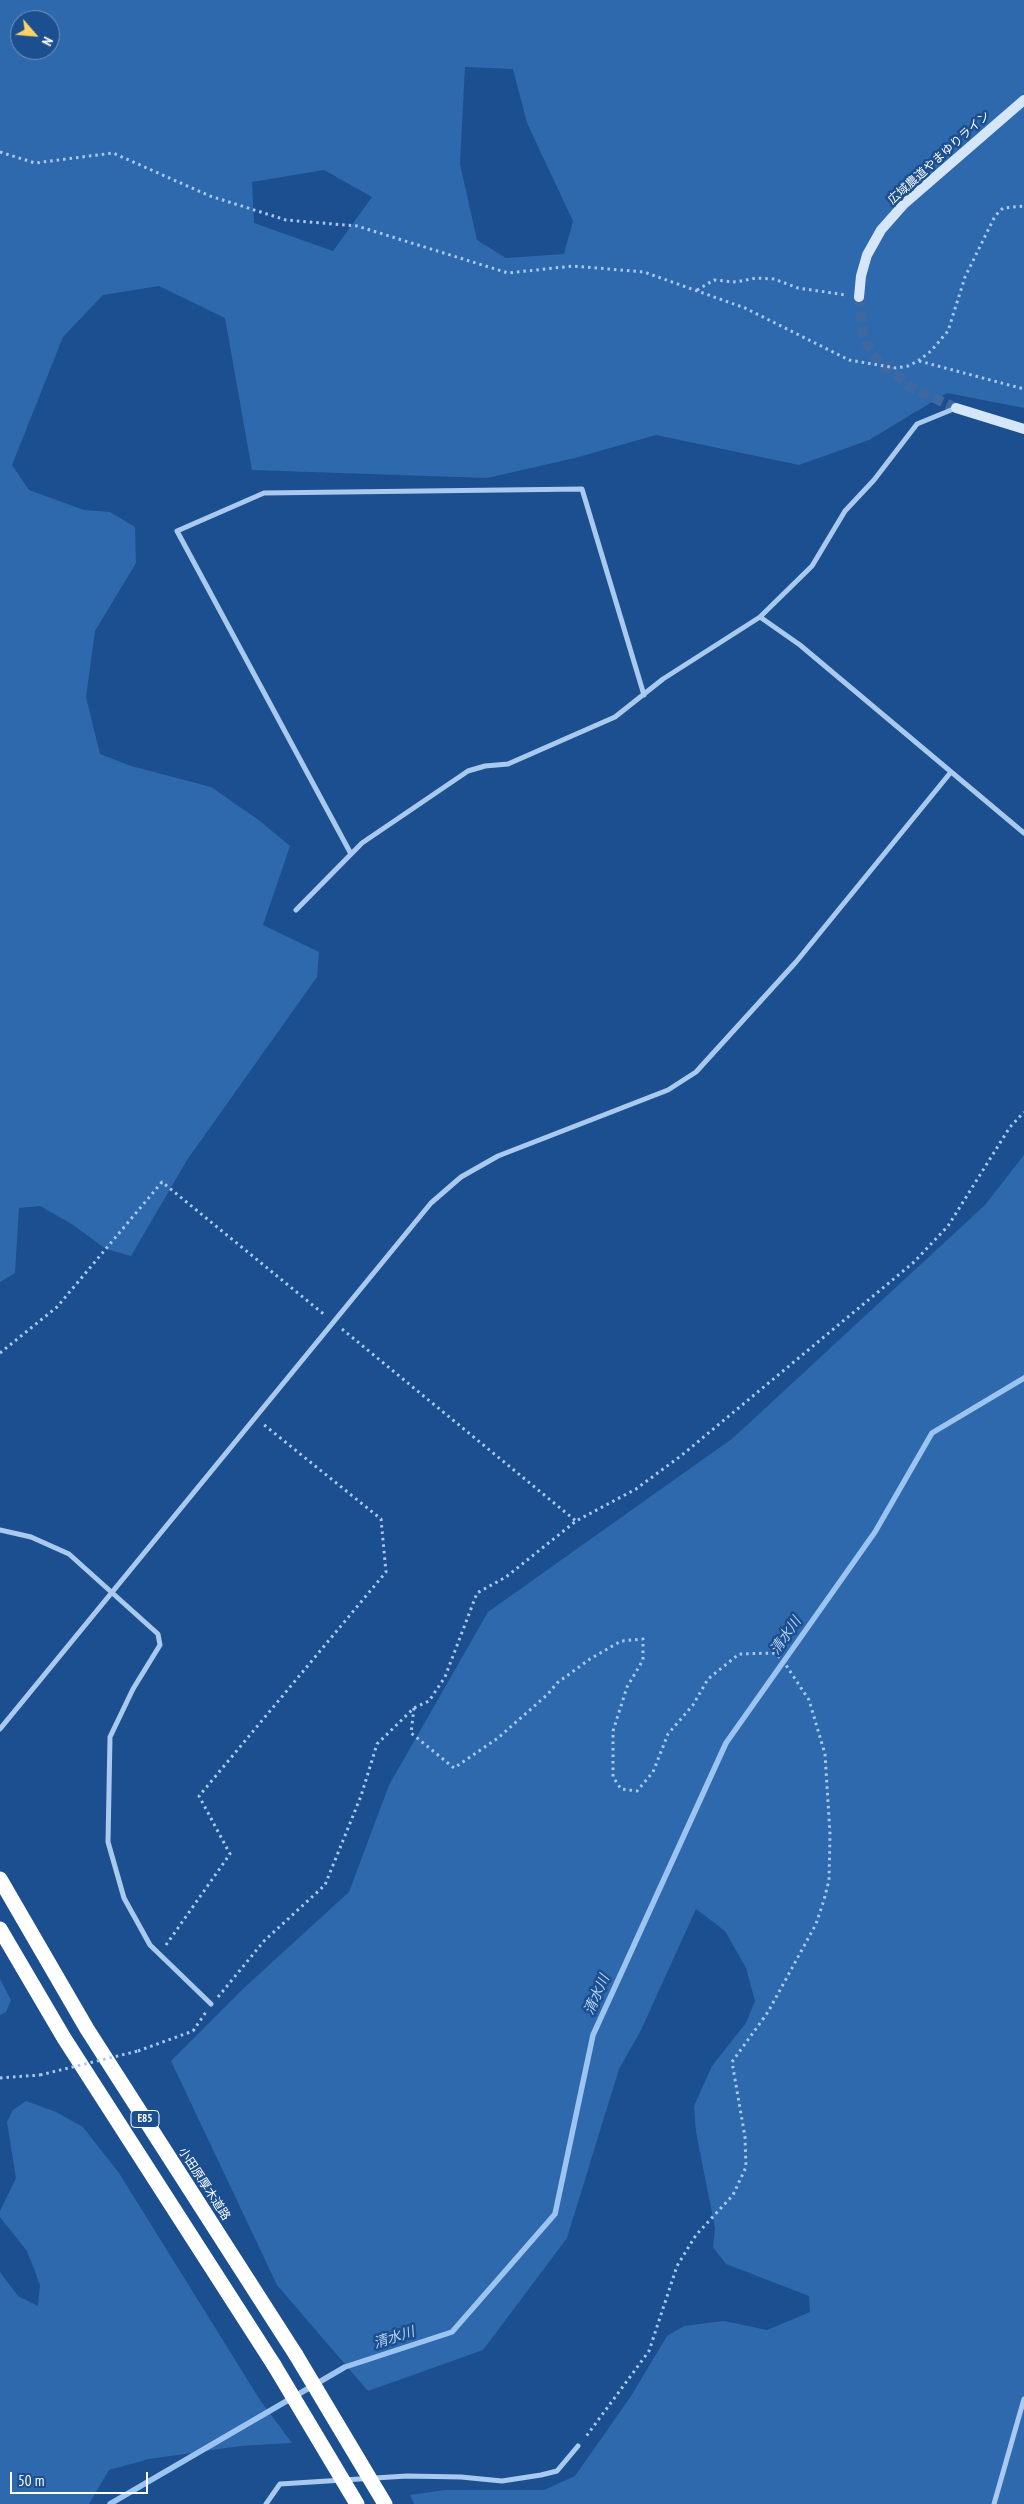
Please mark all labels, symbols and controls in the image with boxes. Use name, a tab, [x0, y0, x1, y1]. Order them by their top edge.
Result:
north arrow	[10, 10, 60, 60]
text: N	[38, 34, 57, 49]
street label: 広域農道やまゆりライン	[885, 108, 993, 208]
water label: 清水川	[767, 1614, 805, 1658]
water label: 清水川	[581, 1972, 613, 2018]
road number: E85	[131, 2110, 159, 2128]
street label: 小田原厚木道路	[175, 2145, 233, 2223]
water label: 清水川	[371, 2324, 417, 2352]
scale bar	[12, 2462, 150, 2494]
text: 50 m	[18, 2471, 44, 2490]

